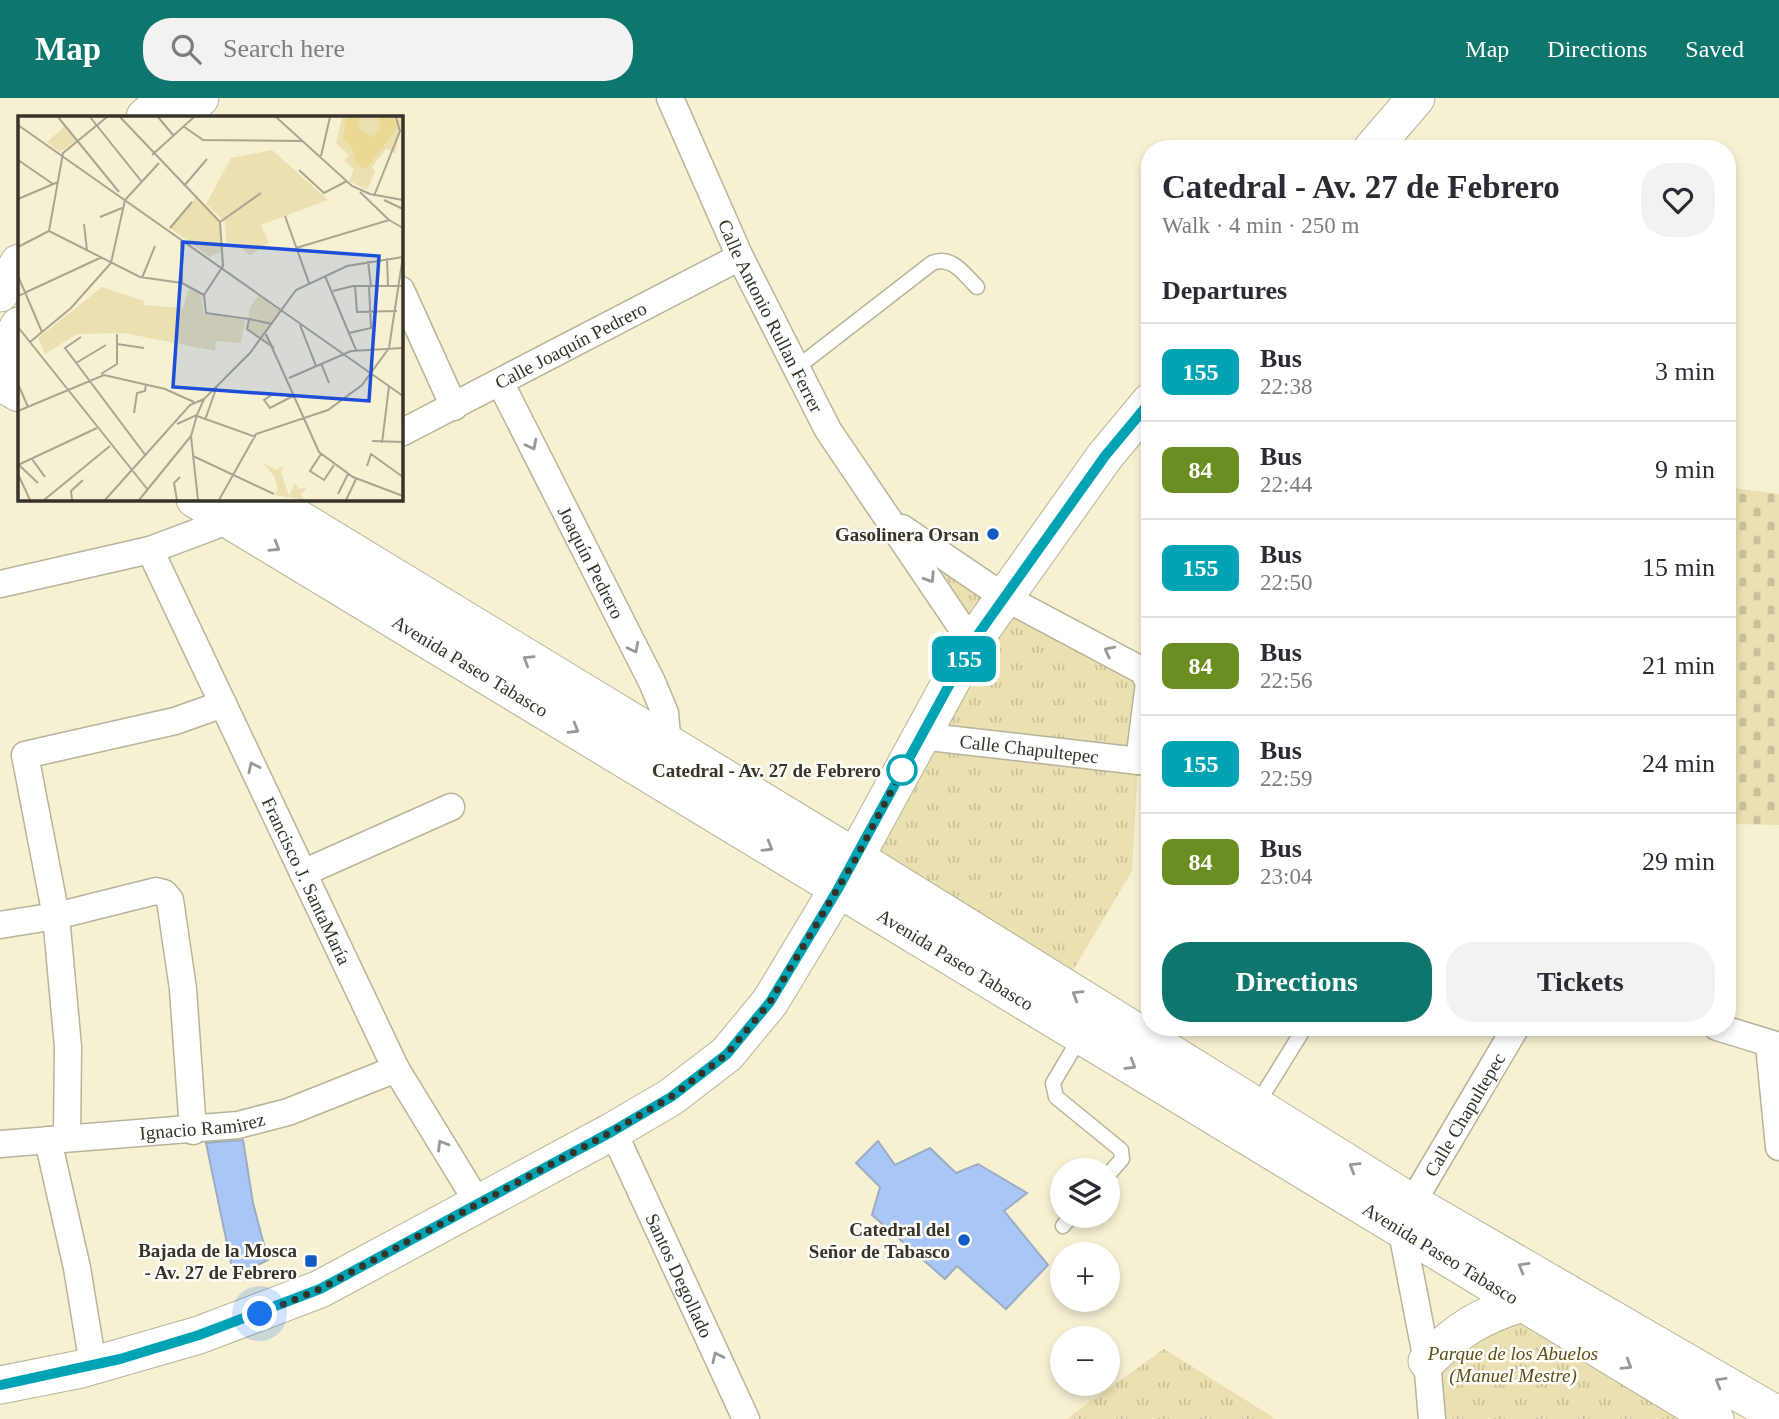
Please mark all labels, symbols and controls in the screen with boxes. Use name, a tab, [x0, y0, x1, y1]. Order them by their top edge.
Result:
search box	[143, 18, 633, 81]
icon: search	[167, 30, 205, 68]
text: Map	[35, 31, 101, 67]
text: Search here	[223, 34, 345, 63]
text: Map	[1465, 36, 1509, 62]
text: Directions	[1547, 36, 1647, 62]
text: Saved	[1685, 36, 1744, 62]
inset map	[18, 116, 402, 500]
button: heart	[1641, 163, 1715, 237]
text: Catedral - Av. 27 de Febrero	[1162, 169, 1560, 205]
text: Walk · 4 min · 250 m	[1162, 213, 1359, 238]
street label: Calle Antonio Rullan Ferrer	[714, 216, 827, 416]
text: Departures	[1162, 276, 1287, 305]
street label: Calle Joaquín Pedrero	[491, 297, 650, 393]
text: Bus	[1260, 344, 1302, 373]
text: 3 min	[1655, 357, 1715, 386]
text: 155	[1183, 359, 1219, 385]
text: 22:38	[1260, 374, 1312, 399]
one-way arrow	[524, 438, 538, 450]
text: Bus	[1260, 442, 1302, 471]
text: 9 min	[1655, 455, 1715, 484]
text: 84	[1189, 457, 1213, 483]
text: 22:44	[1260, 472, 1312, 497]
street label: Joaquín Pedrero	[554, 503, 628, 622]
place label: Gasolinera Orsan	[835, 524, 979, 545]
marker: Gasolinera Orsan	[985, 526, 1001, 542]
one-way arrow	[267, 538, 280, 551]
text: Bus	[1260, 540, 1302, 569]
text: 15 min	[1642, 553, 1715, 582]
text: 155	[1183, 555, 1219, 581]
one-way arrow	[922, 570, 934, 583]
text: 22:50	[1260, 570, 1312, 595]
street label: Avenida Paseo Tabasco	[388, 611, 552, 721]
line badge: 155	[924, 636, 1004, 682]
text: Bus	[1260, 638, 1302, 667]
one-way arrow	[626, 641, 640, 653]
text: 155	[946, 646, 982, 672]
one-way arrow	[1104, 646, 1116, 660]
text: 21 min	[1642, 651, 1715, 680]
text: 84	[1189, 653, 1213, 679]
one-way arrow	[522, 655, 535, 668]
text: 22:56	[1260, 668, 1312, 693]
one-way arrow	[566, 720, 579, 733]
street label: Calle Chapultepec	[959, 731, 1100, 767]
text: Bus	[1260, 736, 1302, 765]
text: 24 min	[1642, 749, 1715, 778]
text: 155	[1183, 751, 1219, 777]
marker: Catedral - Av. 27 de Febrero	[887, 755, 917, 785]
place label: Catedral - Av. 27 de Febrero	[652, 760, 881, 781]
one-way arrow	[247, 762, 261, 774]
text: 22:59	[1260, 766, 1312, 791]
street label: Francisco J. SantaMaría	[258, 794, 355, 969]
text: Bus	[1260, 834, 1302, 863]
one-way arrow	[761, 838, 774, 851]
text: 29 min	[1642, 847, 1715, 876]
text: 84	[1189, 849, 1213, 875]
text: 23:04	[1260, 864, 1312, 889]
street label: Avenida Paseo Tabasco	[873, 905, 1037, 1015]
button: Directions	[1162, 942, 1432, 1022]
button: Tickets	[1446, 942, 1715, 1022]
one-way arrow	[1072, 991, 1085, 1004]
street label: Calle Chapultepec	[1420, 1049, 1509, 1180]
one-way arrow	[1124, 1057, 1137, 1070]
street label: Ignacio Ramirez	[139, 1108, 267, 1144]
one-way arrow	[438, 1140, 451, 1153]
map controls	[1050, 1158, 1120, 1396]
button: layers	[1050, 1158, 1120, 1228]
one-way arrow	[1349, 1162, 1362, 1175]
street label: Avenida Paseo Tabasco	[1359, 1198, 1522, 1309]
street label: Santos Degollado	[641, 1210, 717, 1341]
place label: Catedral del Señor de Tabasco	[809, 1219, 950, 1262]
marker: Catedral del Señor de Tabasco	[956, 1232, 972, 1248]
place label: Bajada de la Mosca - Av. 27 de Febrero	[138, 1240, 297, 1283]
button: +	[1050, 1242, 1120, 1312]
marker: Bajada de la Mosca - Av. 27 de Febrero	[303, 1253, 319, 1269]
one-way arrow	[1518, 1262, 1531, 1275]
your location	[242, 1296, 277, 1331]
button: −	[1050, 1326, 1120, 1396]
park label: Parque de los Abuelos (Manuel Mestre)	[1427, 1343, 1598, 1387]
one-way arrow	[711, 1352, 725, 1364]
one-way arrow	[1619, 1356, 1632, 1369]
one-way arrow	[1715, 1377, 1728, 1390]

